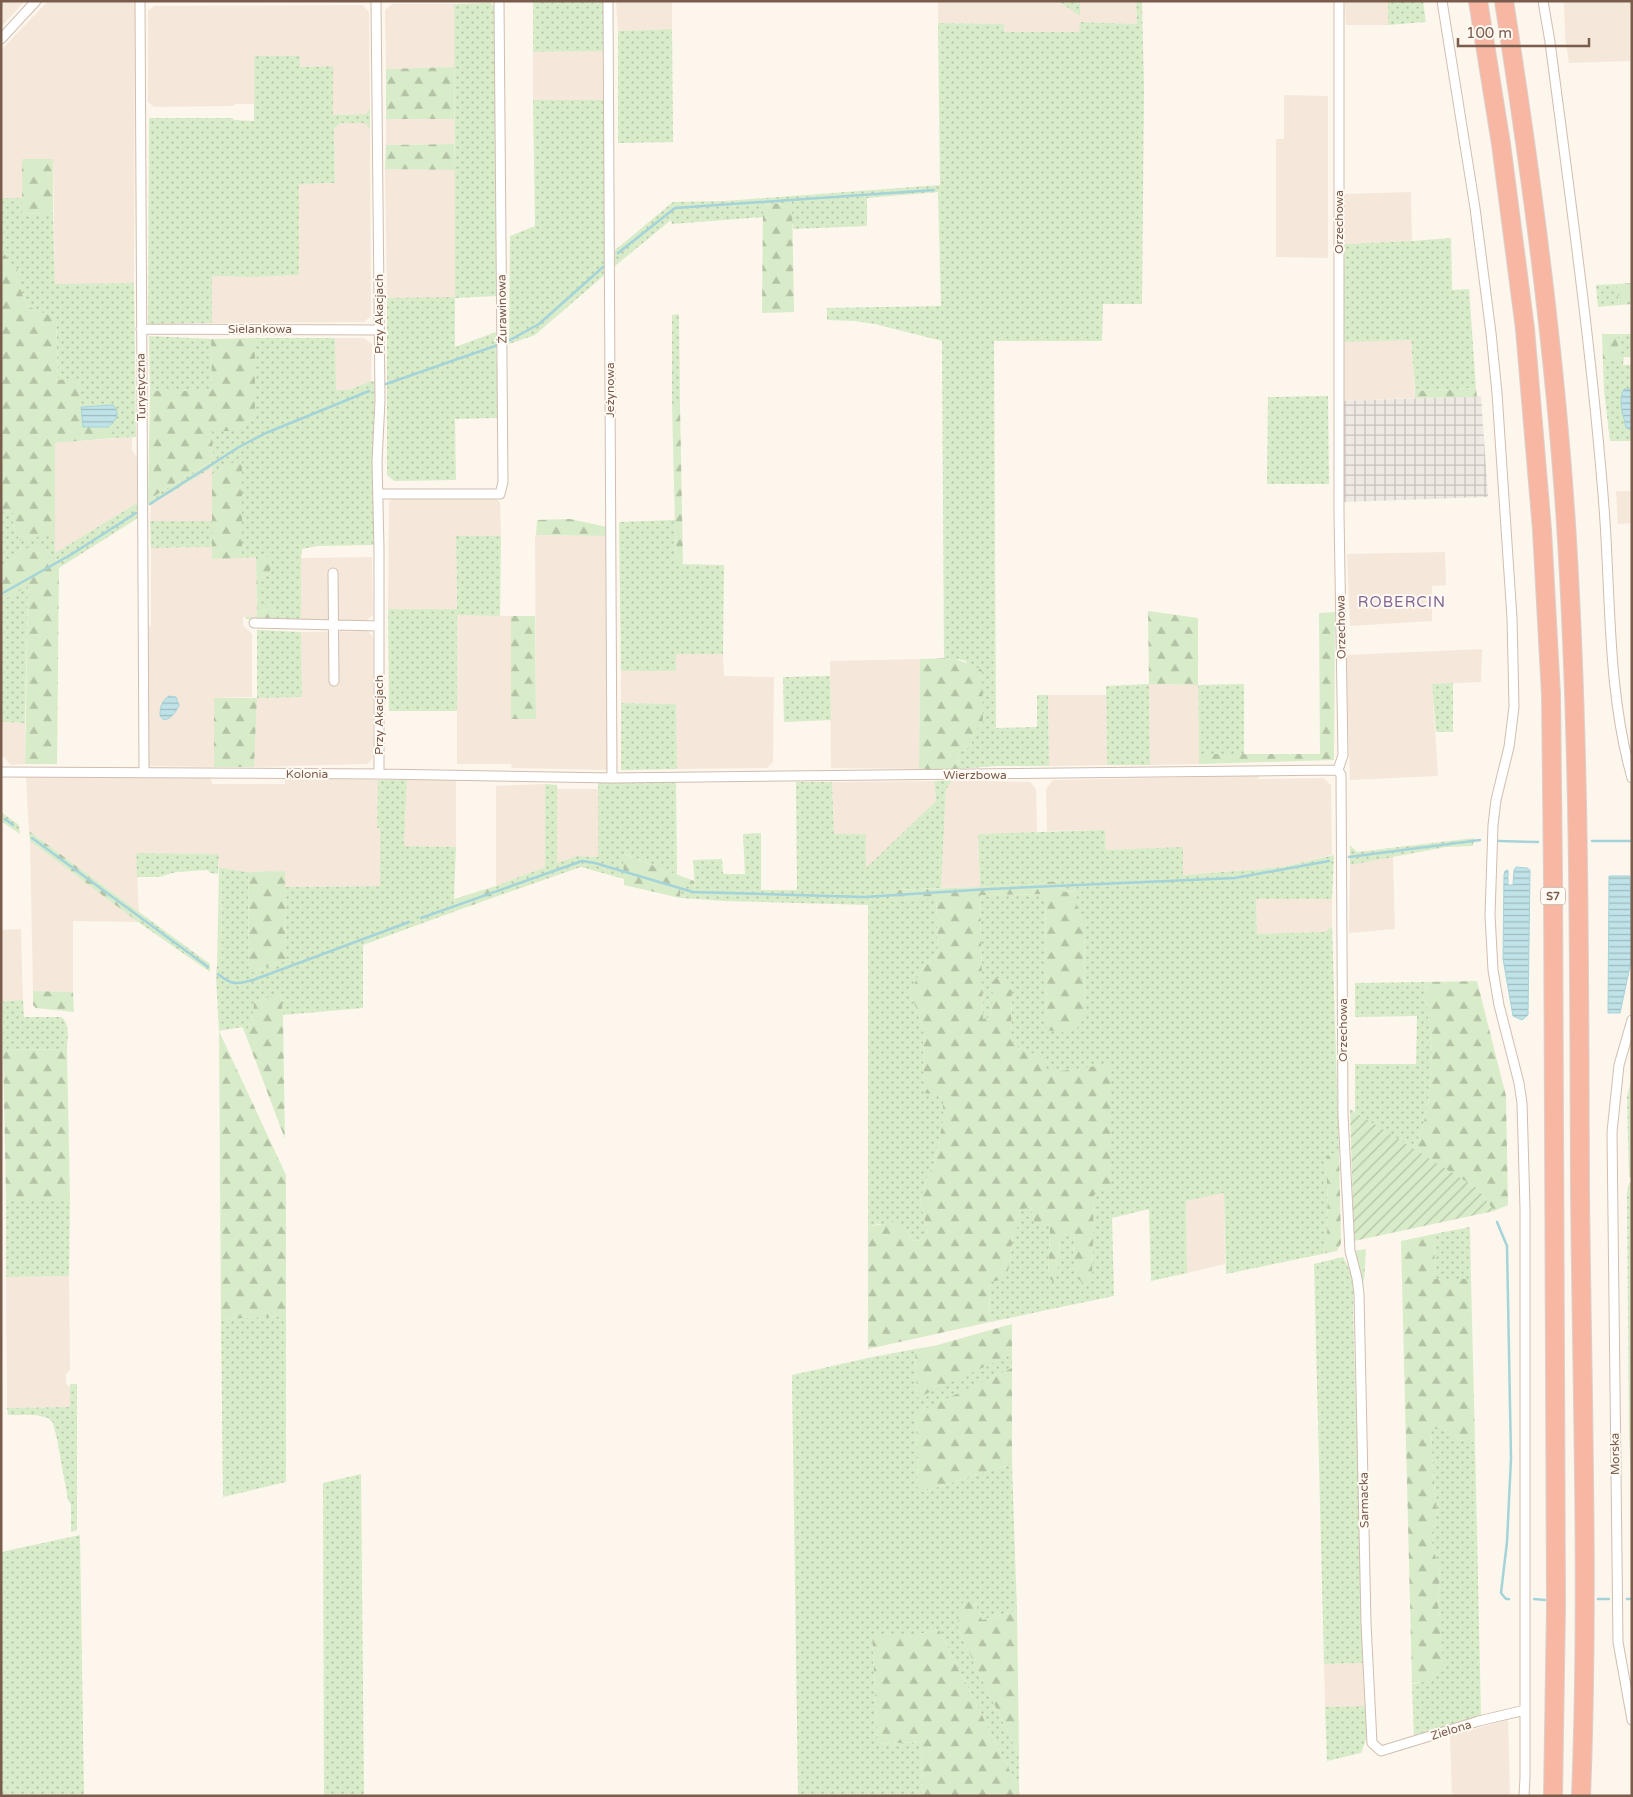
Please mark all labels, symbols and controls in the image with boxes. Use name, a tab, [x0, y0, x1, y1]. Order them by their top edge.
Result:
scale bar	[1458, 15, 1589, 47]
text: 100 m	[1466, 24, 1512, 42]
street label: Orzechowa	[1332, 190, 1346, 254]
street label: Przy Akacjach	[372, 274, 386, 354]
street label: Żurawinowa	[494, 274, 510, 344]
street label: Sielankowa	[228, 322, 292, 336]
street label: Turystyczna	[133, 353, 149, 421]
street label: Jeżynowa	[603, 362, 617, 418]
district label: ROBERCIN	[1358, 593, 1446, 611]
street label: Orzechowa	[1333, 595, 1349, 659]
street label: Przy Akacjach	[372, 675, 386, 755]
street label: Kolonia	[286, 767, 328, 781]
street label: Wierzbowa	[943, 768, 1007, 782]
road number: S7	[1540, 888, 1566, 904]
street label: Orzechowa	[1336, 998, 1350, 1062]
street label: Morska	[1608, 1433, 1622, 1475]
street label: Sarmacka	[1357, 1472, 1371, 1528]
street label: Zielona	[1429, 1717, 1473, 1743]

